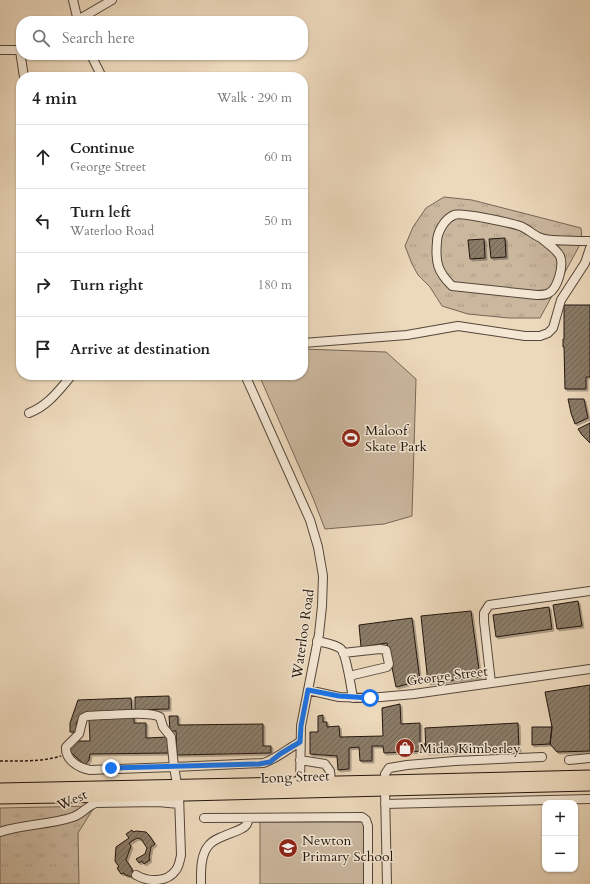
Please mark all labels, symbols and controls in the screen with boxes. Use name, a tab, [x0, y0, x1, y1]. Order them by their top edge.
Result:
search box	[16, 16, 308, 60]
icon: search	[30, 27, 52, 49]
text: Search here	[62, 28, 135, 48]
text: 4 min	[32, 87, 77, 110]
text: Walk · 290 m	[217, 89, 292, 107]
text: Continue	[70, 138, 135, 158]
icon: ahead	[32, 146, 54, 168]
text: 60 m	[264, 148, 292, 166]
text: George Street	[70, 158, 146, 176]
text: Turn left	[70, 202, 131, 222]
icon: left	[32, 210, 54, 232]
text: 50 m	[264, 212, 292, 230]
text: Waterloo Road	[70, 222, 154, 240]
icon: right	[32, 274, 54, 296]
text: Turn right	[70, 275, 143, 295]
text: 180 m	[258, 276, 292, 294]
icon: arrive	[32, 338, 54, 360]
text: Arrive at destination	[70, 339, 210, 359]
place label: Maloof Skate Park	[365, 421, 428, 456]
sports icon: Maloof Skate Park	[340, 427, 362, 449]
street label: Waterloo Road	[287, 587, 319, 681]
street label: George Street	[405, 662, 489, 690]
route start	[361, 689, 379, 707]
shop icon: Midas Kimberley	[394, 737, 416, 759]
place label: Midas Kimberley	[419, 739, 521, 758]
route end	[102, 759, 120, 777]
street label: Long Street	[260, 766, 331, 788]
street label: West	[53, 785, 91, 815]
map controls	[542, 800, 578, 872]
button: +	[542, 800, 578, 836]
place label: Newton Primary School	[302, 831, 394, 866]
button: −	[542, 836, 578, 872]
school or university icon: Newton Primary School	[277, 837, 299, 859]

